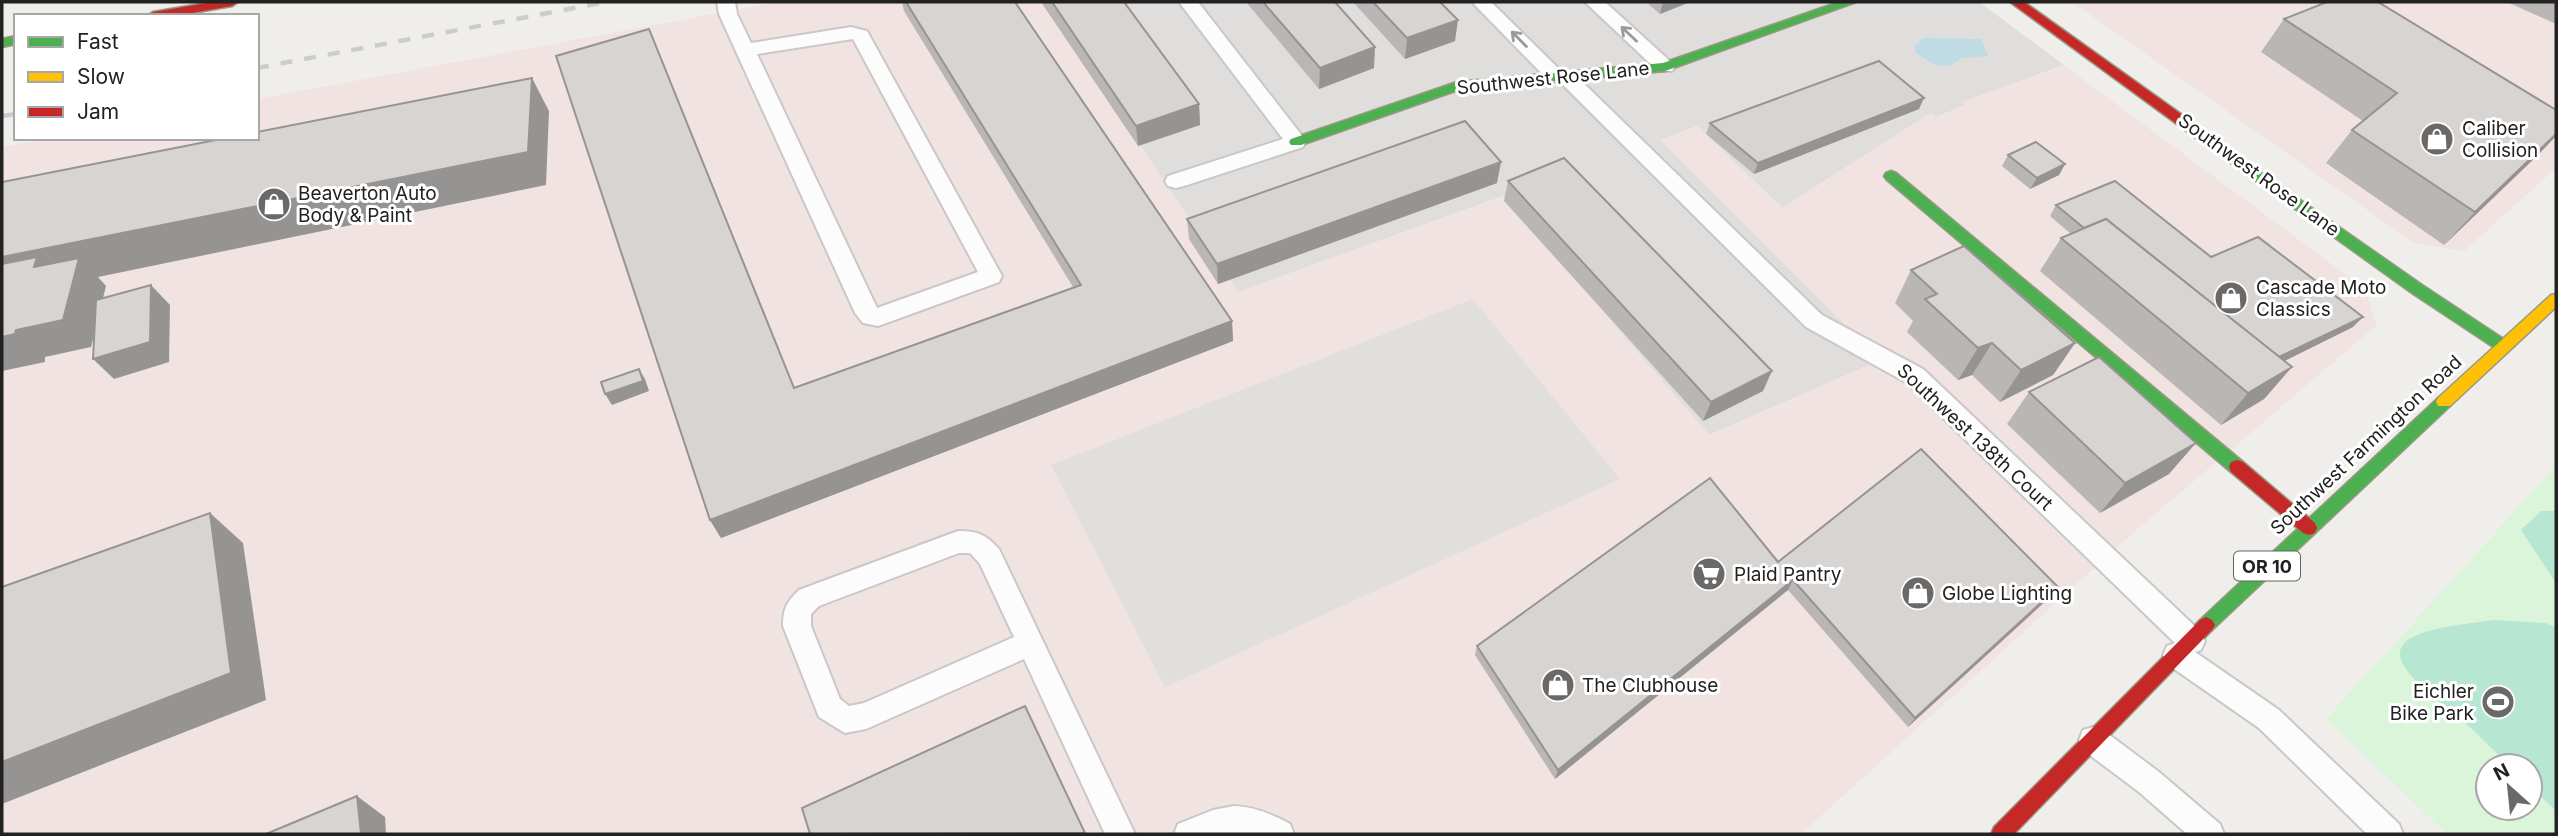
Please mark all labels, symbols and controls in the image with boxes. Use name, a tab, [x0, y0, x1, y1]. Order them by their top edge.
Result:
legend	[14, 14, 259, 140]
one-way arrow	[1621, 26, 1638, 43]
text: Fast	[77, 29, 119, 54]
one-way arrow	[1511, 31, 1528, 48]
street label: Southwest Rose Lane	[1456, 56, 1650, 100]
text: Slow	[77, 64, 125, 89]
text: Jam	[77, 99, 119, 124]
street label: Southwest Rose Lane	[2174, 109, 2344, 241]
place label: Caliber Collision	[2462, 117, 2538, 162]
shop icon: Caliber Collision	[2418, 120, 2456, 158]
place label: Beaverton Auto Body & Paint	[298, 182, 437, 227]
shop icon: Beaverton Auto Body & Paint	[255, 185, 293, 223]
place label: Cascade Moto Classics	[2256, 276, 2386, 321]
shop icon: Cascade Moto Classics	[2212, 279, 2250, 317]
street label: Southwest Farmington Road	[2266, 350, 2466, 540]
street label: Southwest 138th Court	[1892, 359, 2058, 515]
road number: OR 10	[2234, 552, 2300, 580]
supermarket icon: Plaid Pantry	[1690, 555, 1728, 593]
place label: Plaid Pantry	[1734, 563, 1842, 586]
shop icon: Globe Lighting	[1899, 574, 1937, 612]
place label: Globe Lighting	[1942, 582, 2072, 605]
shop icon: The Clubhouse	[1539, 666, 1577, 704]
place label: The Clubhouse	[1582, 674, 1718, 697]
place label: Eichler Bike Park	[2390, 680, 2475, 725]
sports icon: Eichler Bike Park	[2479, 683, 2517, 721]
north arrow	[2474, 752, 2544, 822]
text: N	[2490, 759, 2513, 786]

